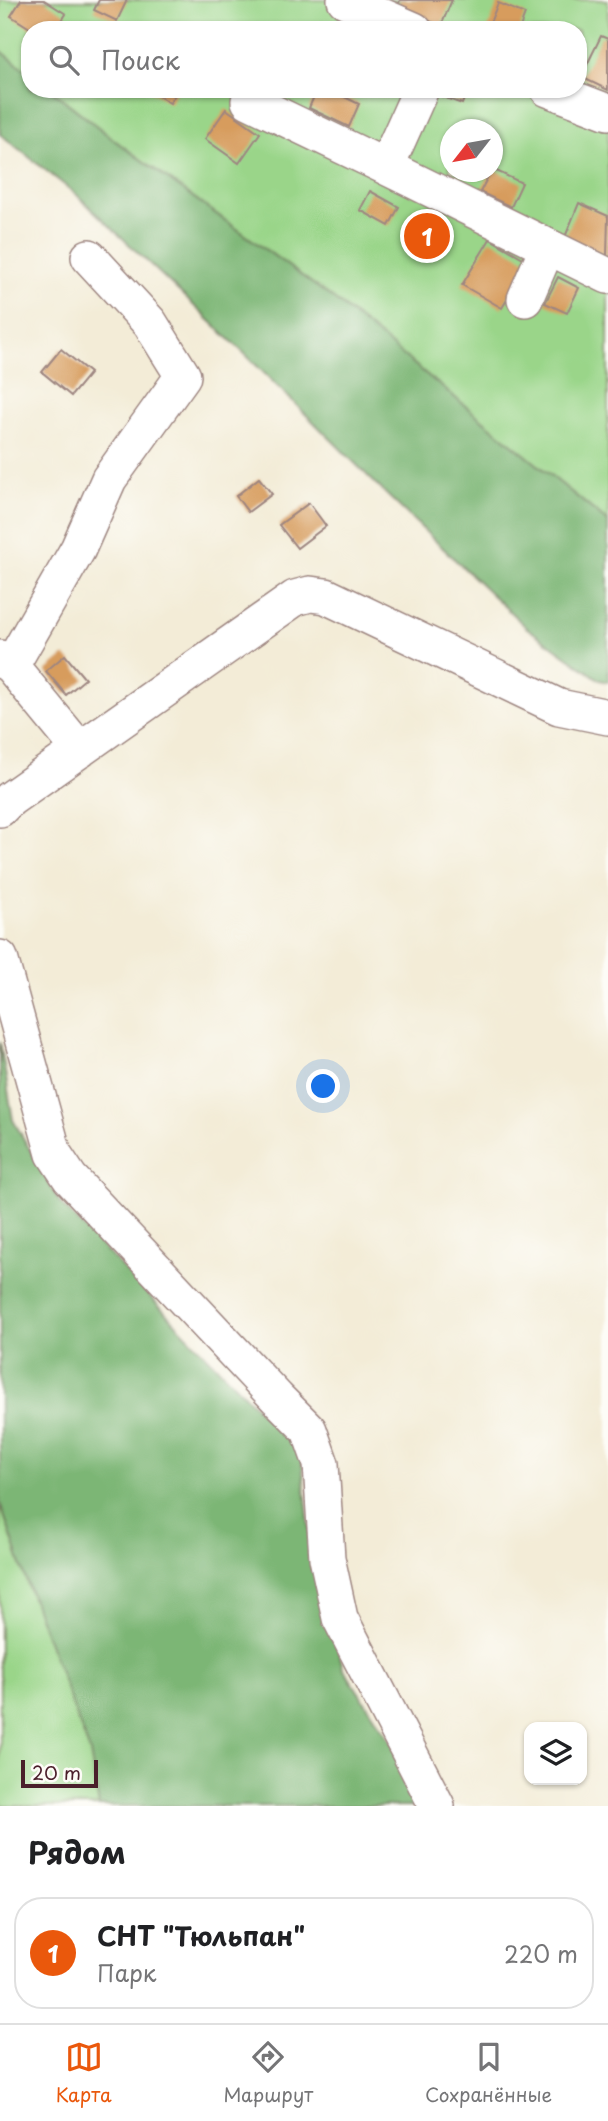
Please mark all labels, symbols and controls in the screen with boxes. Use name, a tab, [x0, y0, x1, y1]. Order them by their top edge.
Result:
search box	[21, 21, 587, 98]
text: Поиск	[101, 40, 180, 79]
icon: search	[45, 41, 83, 79]
north arrow	[440, 119, 503, 182]
pin: 1	[404, 210, 450, 262]
your location	[306, 1069, 340, 1103]
map controls	[524, 1722, 587, 1785]
button: layers	[524, 1722, 587, 1785]
scale bar	[21, 1757, 98, 1789]
text: 20 m	[32, 1758, 81, 1786]
text: Рядом	[28, 1829, 126, 1874]
text: СНТ "Тюльпан"	[97, 1916, 305, 1955]
text: 1	[48, 1936, 59, 1971]
text: 220 m	[504, 1936, 578, 1971]
text: Парк	[97, 1955, 156, 1990]
tab: Карта	[56, 2038, 112, 2108]
tab: Маршрут	[223, 2038, 313, 2108]
tab: Сохранённые	[425, 2038, 552, 2108]

